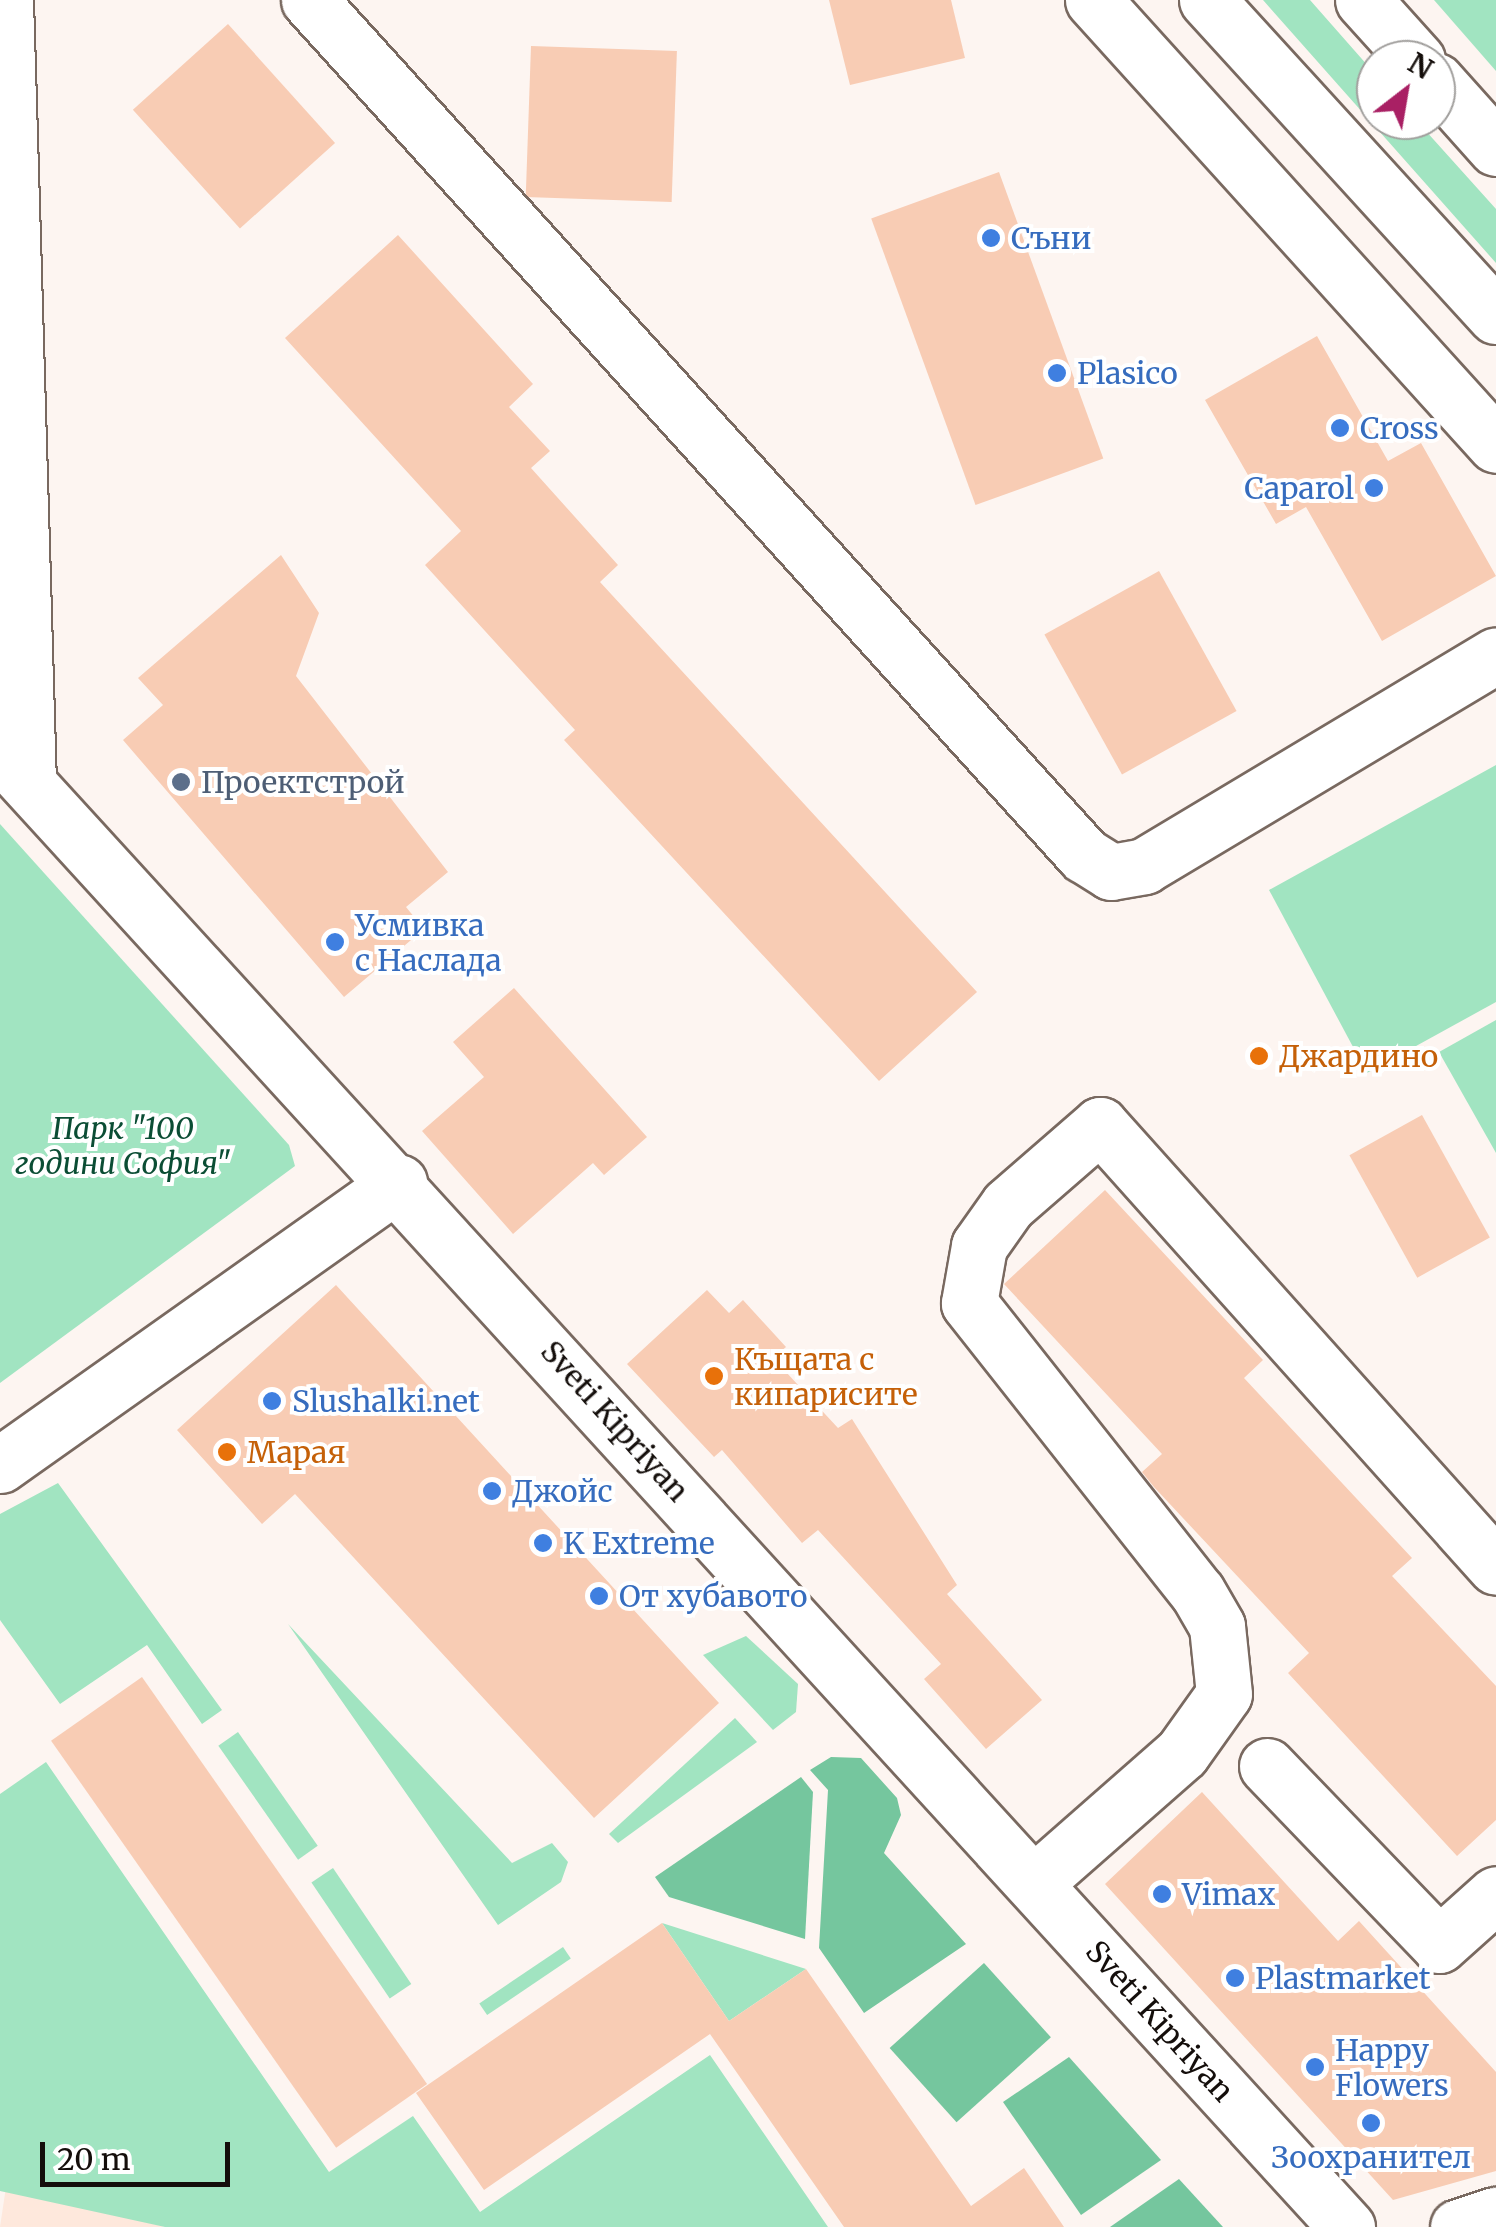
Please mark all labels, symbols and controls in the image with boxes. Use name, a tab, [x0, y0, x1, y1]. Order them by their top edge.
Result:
north arrow	[1356, 40, 1456, 140]
text: N	[1402, 45, 1439, 87]
place label: Съни	[1011, 220, 1091, 256]
marker: Съни	[980, 227, 1002, 249]
place label: Plasico	[1077, 355, 1178, 391]
marker: Plasico	[1046, 362, 1068, 384]
place label: Cross	[1360, 410, 1439, 446]
marker: Cross	[1329, 417, 1351, 439]
place label: Caparol	[1244, 470, 1354, 506]
marker: Caparol	[1363, 477, 1385, 499]
place label: Проектстрой	[201, 764, 405, 800]
marker: Проектстрой	[170, 771, 192, 793]
place label: Усмивка с Наслада	[355, 907, 502, 978]
marker: Усмивка с Наслада	[324, 931, 346, 953]
place label: Джардино	[1279, 1038, 1438, 1074]
marker: Джардино	[1248, 1045, 1270, 1067]
park label: Парк "100 години София"	[15, 1110, 231, 1180]
street label: Sveti Kipriyan	[534, 1333, 696, 1509]
place label: Къщата с кипарисите	[734, 1341, 918, 1412]
marker: Къщата с кипарисите	[703, 1365, 725, 1387]
place label: Slushalki.net	[292, 1383, 480, 1419]
marker: Slushalki.net	[261, 1390, 283, 1412]
place label: Марая	[247, 1434, 346, 1470]
marker: Марая	[216, 1441, 238, 1463]
place label: Джойс	[512, 1473, 613, 1509]
marker: Джойс	[481, 1480, 503, 1502]
place label: K Extreme	[563, 1525, 715, 1561]
marker: K Extreme	[532, 1532, 554, 1554]
place label: От хубавото	[619, 1578, 808, 1614]
marker: От хубавото	[588, 1585, 610, 1607]
place label: Vimax	[1182, 1876, 1275, 1912]
marker: Vimax	[1151, 1883, 1173, 1905]
street label: Sveti Kipriyan	[1079, 1933, 1241, 2109]
place label: Plastmarket	[1255, 1960, 1430, 1996]
marker: Plastmarket	[1224, 1967, 1246, 1989]
place label: Happy Flowers	[1335, 2032, 1449, 2102]
marker: Happy Flowers	[1304, 2056, 1326, 2078]
marker: Зоохранител	[1360, 2112, 1382, 2134]
scale bar	[45, 2122, 235, 2184]
place label: Зоохранител	[1271, 2139, 1471, 2175]
text: 20 m	[57, 2140, 130, 2178]

